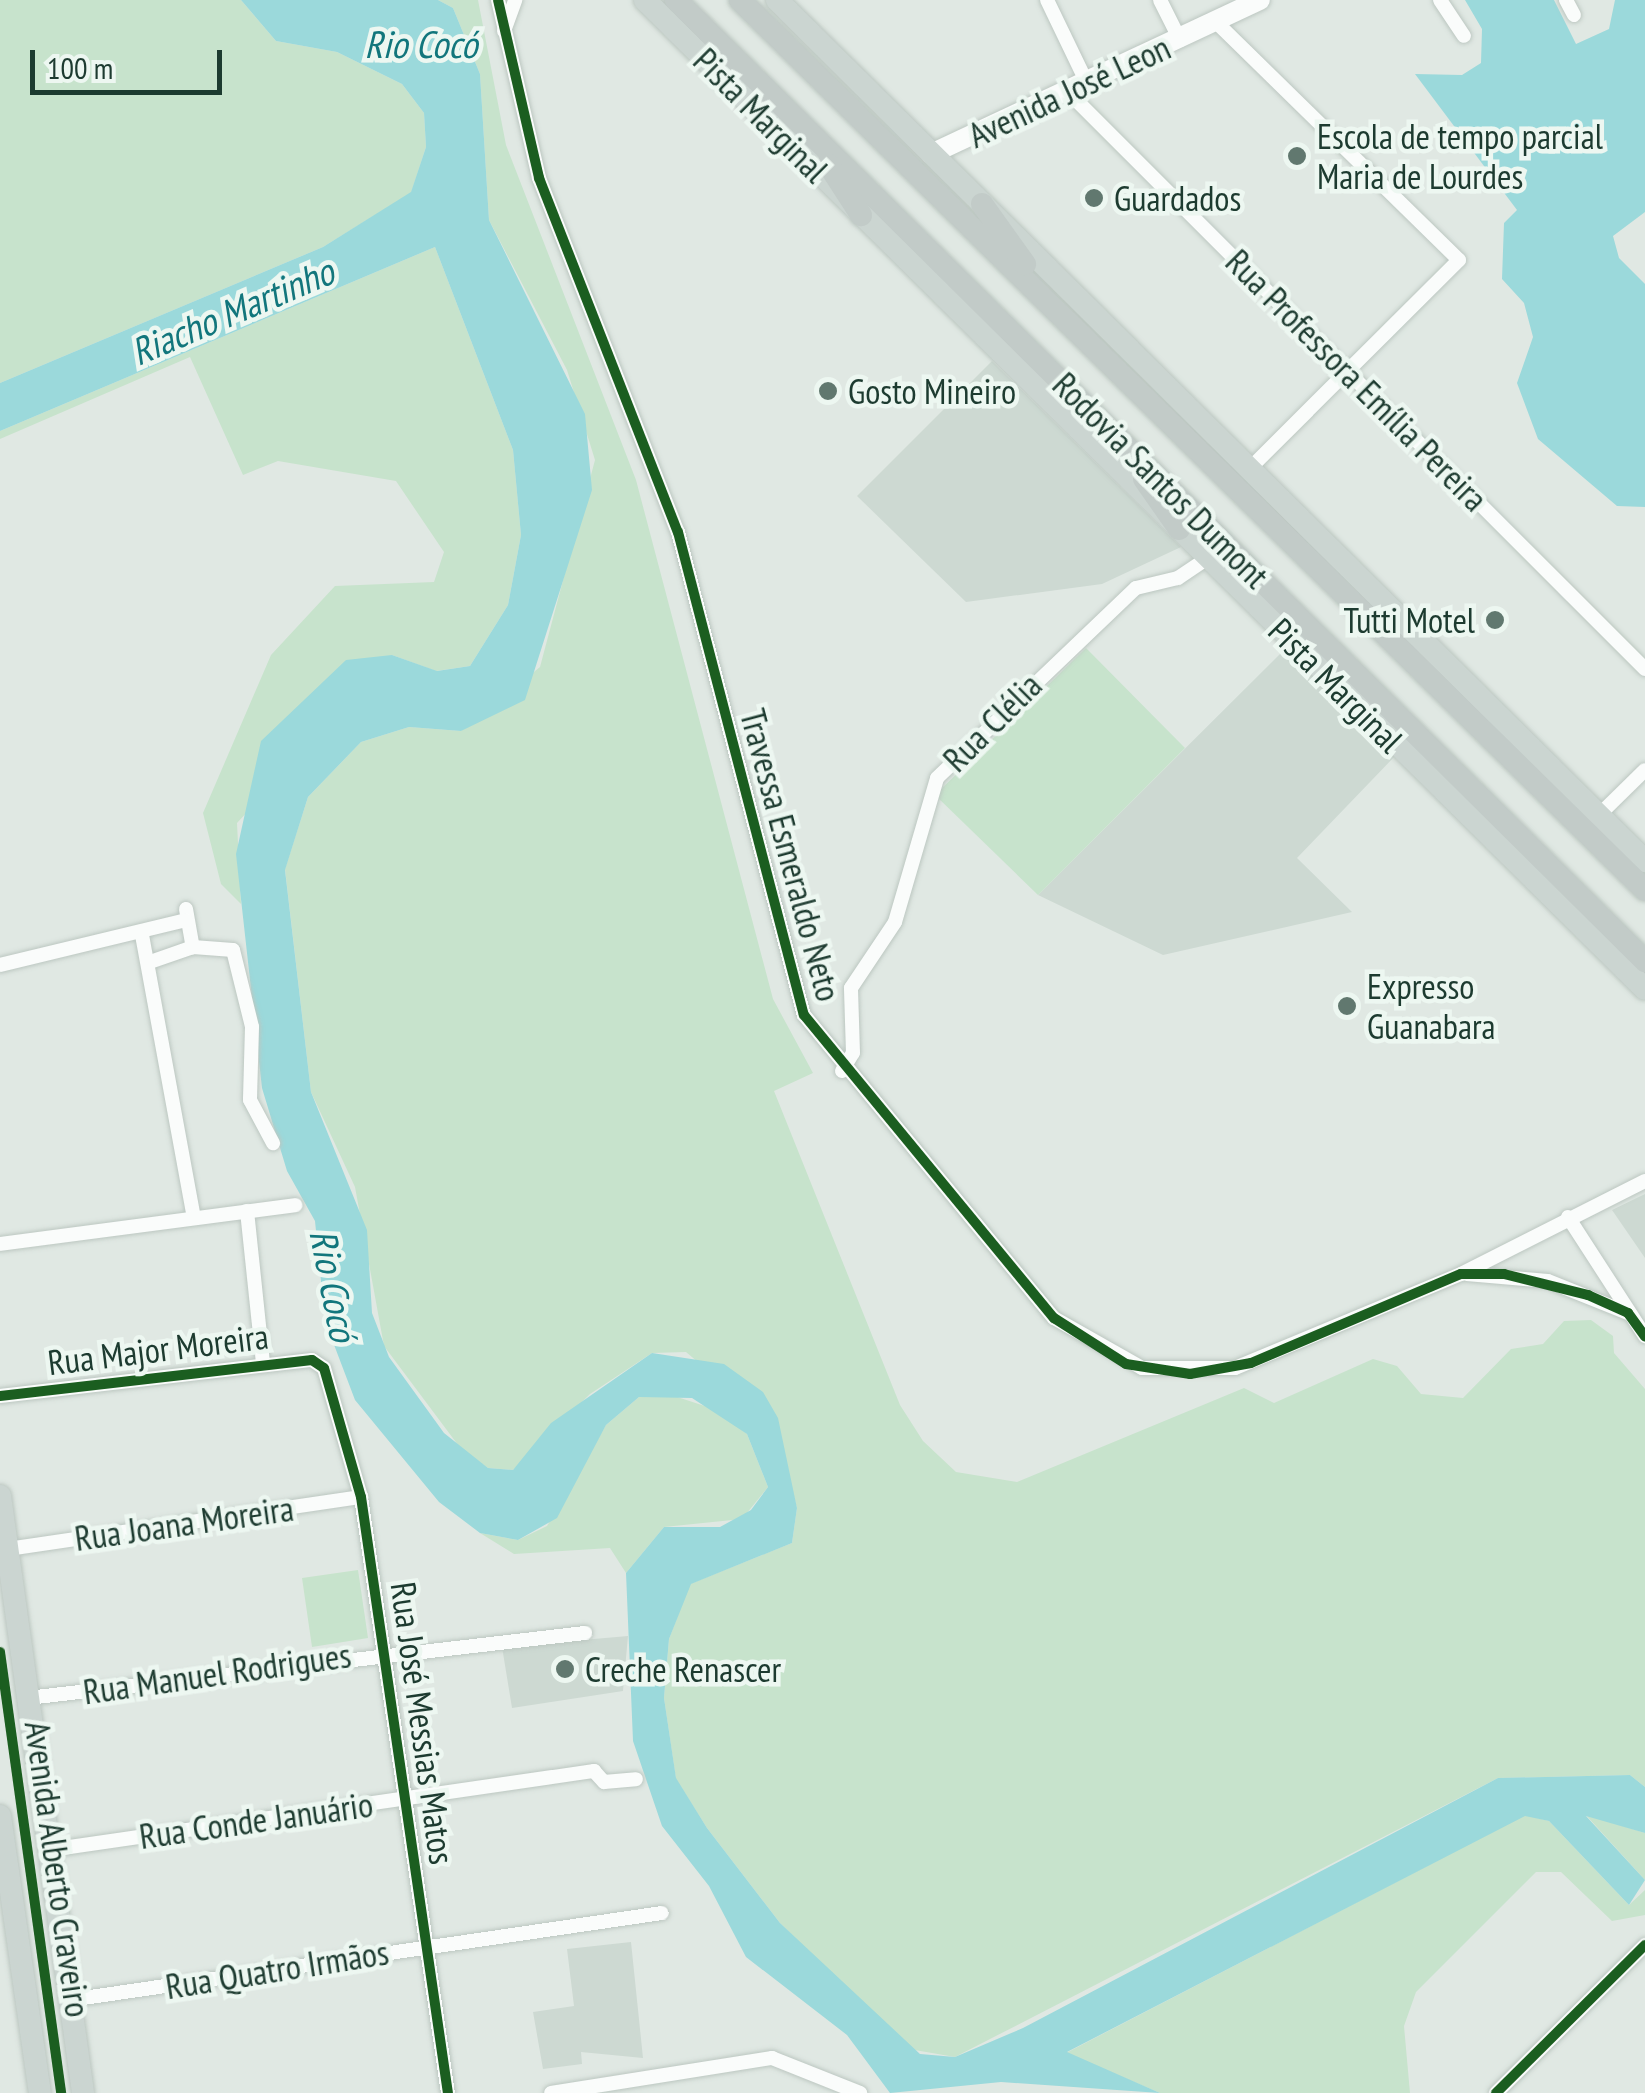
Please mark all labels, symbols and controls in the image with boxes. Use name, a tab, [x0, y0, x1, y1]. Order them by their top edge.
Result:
water label: Rio Cocó	[364, 21, 478, 67]
street label: Avenida José Leon	[961, 26, 1177, 156]
scale bar	[35, 30, 228, 92]
street label: Pista Marginal	[685, 39, 837, 191]
text: 100 m	[47, 48, 113, 87]
place label: Escola de tempo parcial Maria de Lourdes	[1317, 115, 1603, 197]
marker: Escola de tempo parcial Maria de Lourdes	[1286, 145, 1308, 167]
place label: Guardados	[1114, 177, 1241, 219]
marker: Guardados	[1083, 187, 1105, 209]
street label: Rua Professora Emília Pereira	[1217, 240, 1497, 520]
water label: Riacho Martinho	[124, 248, 340, 374]
street label: Rodovia Santos Dumont	[1044, 363, 1278, 597]
place label: Gosto Mineiro	[848, 370, 1016, 412]
marker: Gosto Mineiro	[817, 380, 839, 402]
place label: Tutti Motel	[1344, 599, 1475, 641]
street label: Pista Marginal	[1260, 609, 1412, 761]
marker: Tutti Motel	[1484, 609, 1506, 631]
street label: Rua Clélia	[934, 664, 1050, 780]
street label: Travessa Esmeraldo Neto	[732, 704, 850, 1006]
place label: Expresso Guanabara	[1367, 965, 1496, 1047]
marker: Expresso Guanabara	[1336, 995, 1358, 1017]
water label: Rio Cocó	[301, 1225, 367, 1345]
street label: Rua Major Moreira	[45, 1315, 271, 1383]
street label: Rua Joana Moreira	[72, 1487, 296, 1559]
street label: Rua José Messias Matos	[382, 1579, 464, 1867]
street label: Rua Manuel Rodrigues	[81, 1633, 353, 1713]
place label: Creche Renascer	[585, 1648, 781, 1690]
marker: Creche Renascer	[554, 1658, 576, 1680]
street label: Avenida Alberto Craveiro	[16, 1718, 100, 2020]
street label: Rua Conde Januário	[137, 1783, 375, 1857]
street label: Rua Quatro Irmãos	[163, 1931, 391, 2007]

